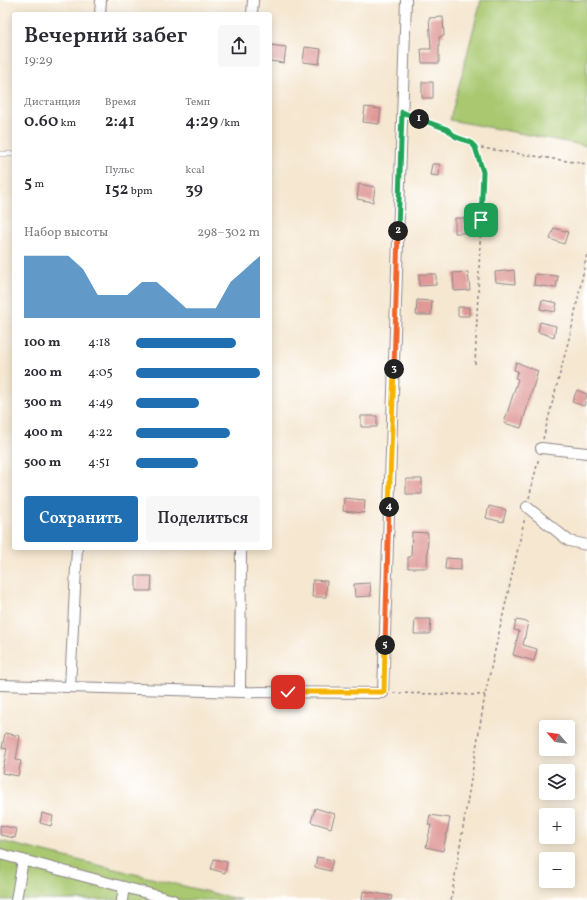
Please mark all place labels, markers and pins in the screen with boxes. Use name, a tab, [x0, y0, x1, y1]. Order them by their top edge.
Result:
pin: 1	[409, 109, 429, 129]
pin	[464, 203, 498, 237]
pin: 2	[388, 221, 408, 241]
pin: 3	[384, 359, 404, 379]
pin: 4	[379, 497, 399, 517]
pin: 5	[375, 635, 395, 655]
pin	[271, 675, 305, 709]

